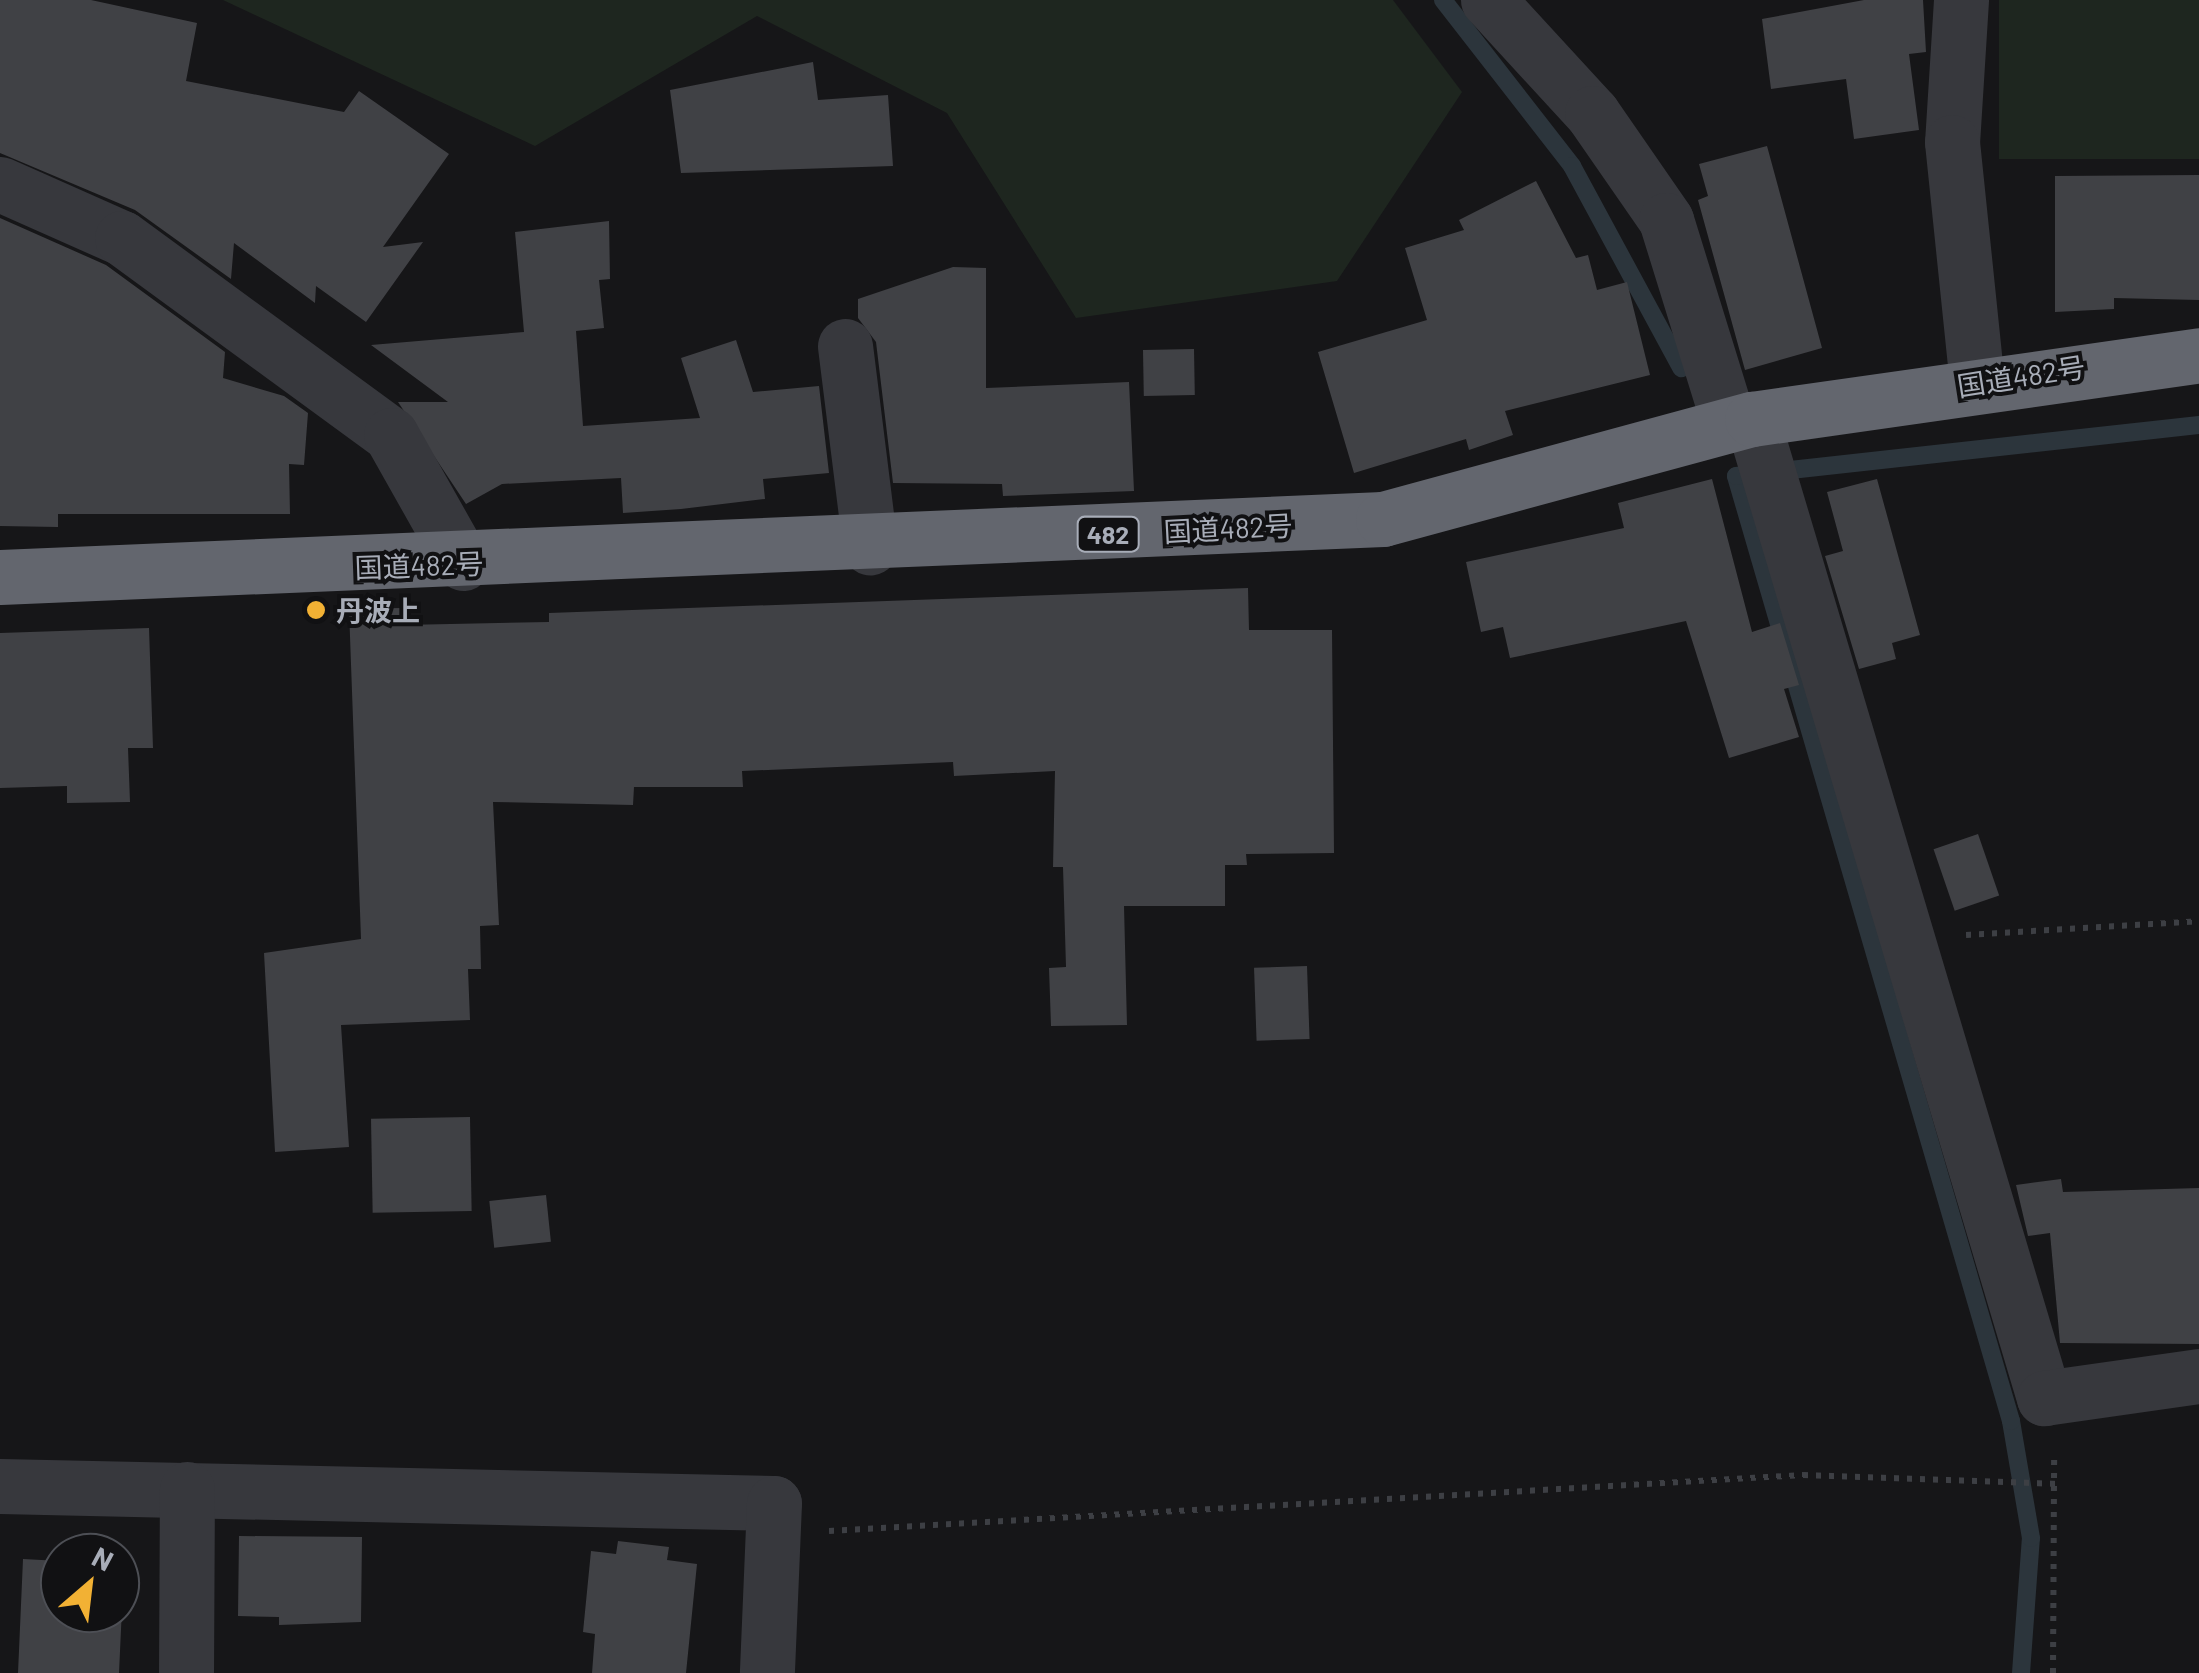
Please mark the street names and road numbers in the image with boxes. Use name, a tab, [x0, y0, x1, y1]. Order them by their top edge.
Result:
street label: 国道482号	[1955, 349, 2087, 403]
street label: 国道482号	[1163, 508, 1293, 548]
road number: 482	[1076, 514, 1140, 554]
street label: 国道482号	[354, 546, 484, 584]

